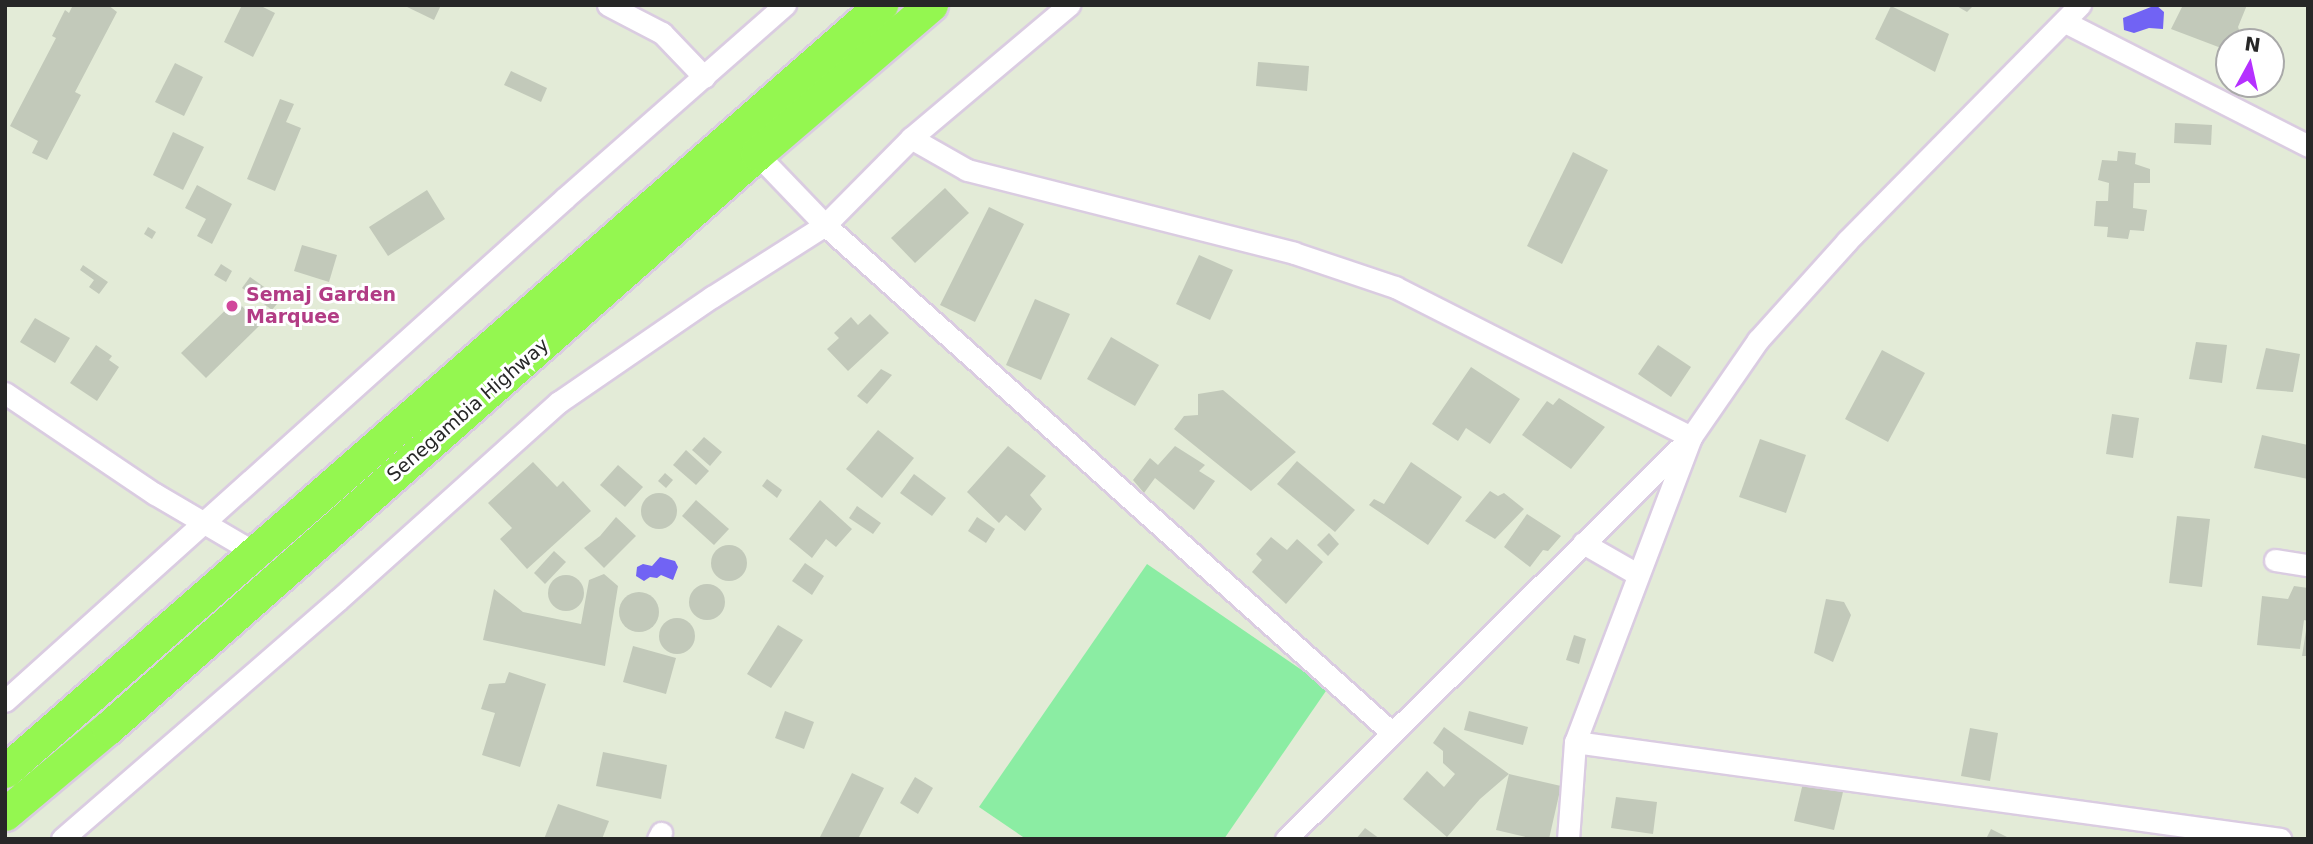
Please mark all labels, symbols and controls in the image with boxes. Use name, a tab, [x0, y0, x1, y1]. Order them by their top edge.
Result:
north arrow	[2215, 28, 2285, 98]
text: N	[2243, 32, 2262, 56]
place label: Semaj Garden Marquee	[246, 284, 396, 328]
marker: Semaj Garden Marquee	[224, 298, 240, 314]
street label: Senegambia Highway	[382, 334, 554, 486]

